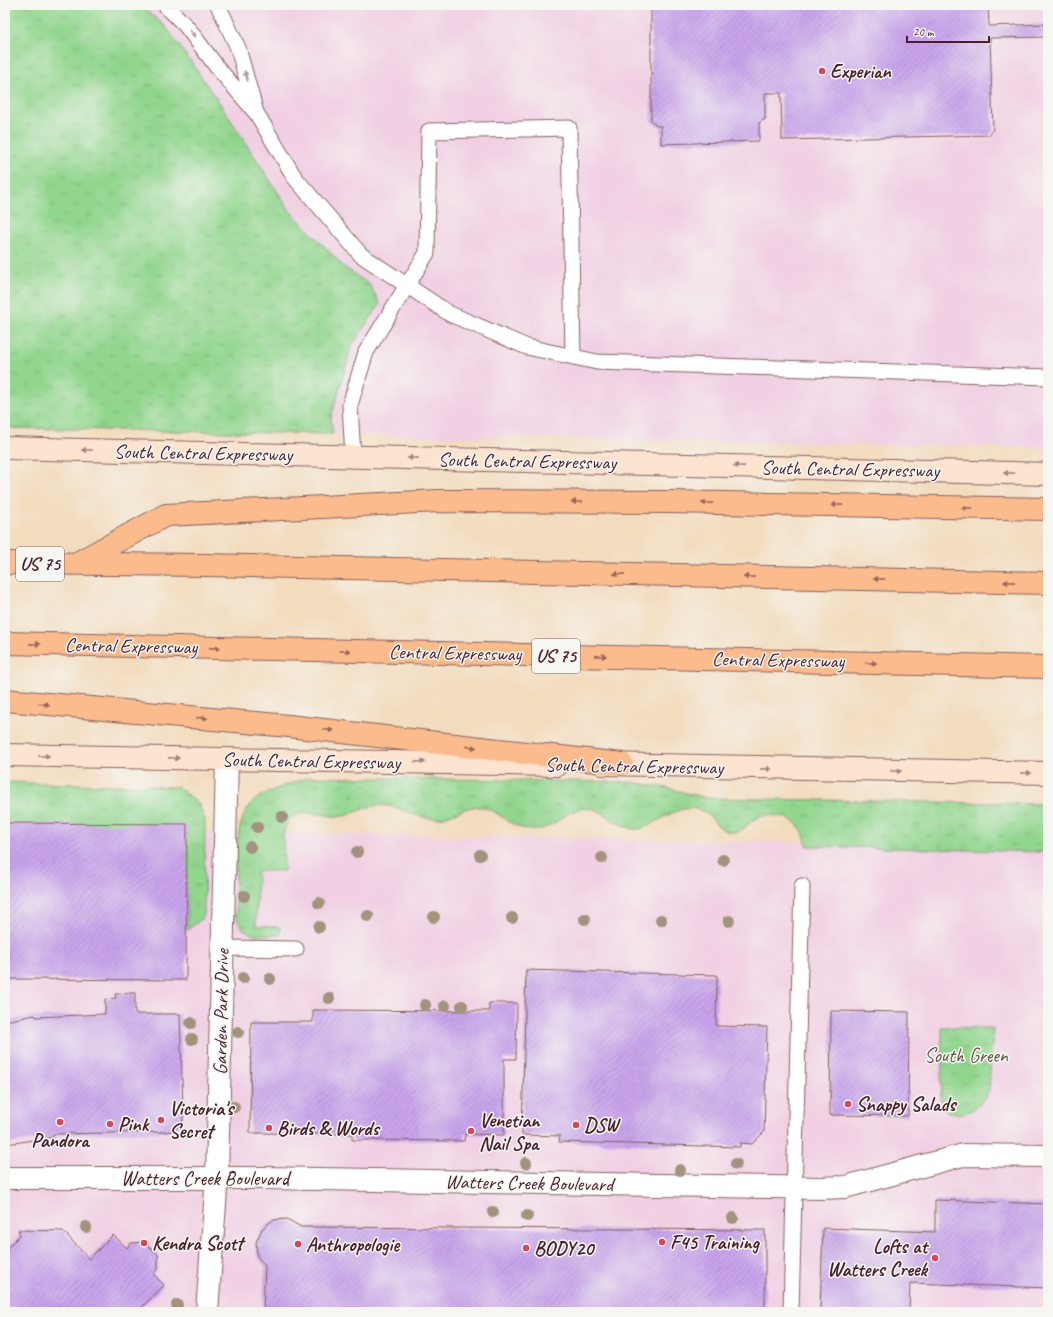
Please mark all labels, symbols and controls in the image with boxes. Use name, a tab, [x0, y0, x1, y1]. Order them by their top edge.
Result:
scale bar	[907, 18, 989, 44]
text: 20 m	[913, 24, 935, 40]
one-way arrow	[188, 28, 196, 39]
place label: Experian	[830, 59, 891, 84]
marker: Experian	[817, 66, 827, 76]
one-way arrow	[243, 70, 249, 82]
street label: South Central Expressway	[114, 439, 294, 467]
one-way arrow	[80, 447, 93, 453]
street label: South Central Expressway	[438, 447, 618, 475]
one-way arrow	[406, 455, 419, 461]
street label: South Central Expressway	[761, 455, 941, 483]
one-way arrow	[732, 463, 745, 469]
one-way arrow	[1002, 470, 1015, 476]
one-way arrow	[570, 499, 583, 505]
one-way arrow	[700, 500, 713, 506]
one-way arrow	[831, 502, 843, 509]
one-way arrow	[960, 505, 973, 511]
road number: US 75	[16, 547, 64, 581]
one-way arrow	[612, 571, 625, 577]
one-way arrow	[743, 573, 755, 580]
one-way arrow	[872, 576, 885, 582]
one-way arrow	[1002, 579, 1015, 585]
street label: Central Expressway	[65, 632, 199, 660]
street label: Central Expressway	[389, 639, 523, 667]
road number: US 75	[532, 639, 580, 673]
one-way arrow	[29, 641, 42, 647]
one-way arrow	[209, 645, 222, 651]
street label: Central Expressway	[712, 646, 846, 674]
one-way arrow	[339, 648, 352, 654]
one-way arrow	[595, 653, 607, 660]
one-way arrow	[865, 659, 877, 666]
one-way arrow	[38, 701, 50, 707]
one-way arrow	[196, 715, 208, 722]
one-way arrow	[322, 727, 334, 733]
one-way arrow	[465, 744, 477, 750]
street label: South Central Expressway	[222, 747, 402, 775]
one-way arrow	[38, 752, 50, 759]
street label: South Central Expressway	[545, 752, 725, 780]
one-way arrow	[168, 755, 181, 761]
one-way arrow	[414, 759, 426, 766]
one-way arrow	[760, 766, 773, 772]
one-way arrow	[890, 768, 903, 774]
one-way arrow	[1020, 770, 1033, 776]
street label: Garden Park Drive	[207, 947, 235, 1075]
park label: South Green	[924, 1043, 1009, 1068]
place label: Snappy Salads	[856, 1092, 957, 1117]
place label: Victoria's Secret	[169, 1096, 235, 1144]
marker: Snappy Salads	[843, 1099, 853, 1109]
place label: Venetian Nail Spa	[479, 1108, 541, 1156]
place label: Pink	[118, 1112, 150, 1137]
place label: DSW	[584, 1113, 621, 1138]
marker: Victoria's Secret	[156, 1115, 166, 1125]
place label: Birds & Words	[277, 1116, 381, 1141]
marker: Pandora	[55, 1117, 65, 1127]
marker: Pink	[105, 1119, 115, 1129]
marker: DSW	[571, 1120, 581, 1130]
marker: Birds & Words	[264, 1123, 274, 1133]
marker: Venetian Nail Spa	[466, 1126, 476, 1136]
place label: Pandora	[31, 1128, 90, 1153]
street label: Watters Creek Boulevard	[121, 1166, 292, 1191]
street label: Watters Creek Boulevard	[445, 1169, 616, 1197]
place label: F45 Training	[670, 1230, 761, 1255]
place label: Kendra Scott	[152, 1231, 246, 1256]
place label: Anthropologie	[306, 1232, 401, 1257]
place label: Lofts at Watters Creek	[827, 1234, 929, 1282]
place label: BODY20	[534, 1236, 595, 1261]
marker: F45 Training	[657, 1237, 667, 1247]
marker: Kendra Scott	[139, 1238, 149, 1248]
marker: Anthropologie	[293, 1239, 303, 1249]
marker: BODY20	[521, 1243, 531, 1253]
marker: Lofts at Watters Creek	[930, 1253, 940, 1263]

